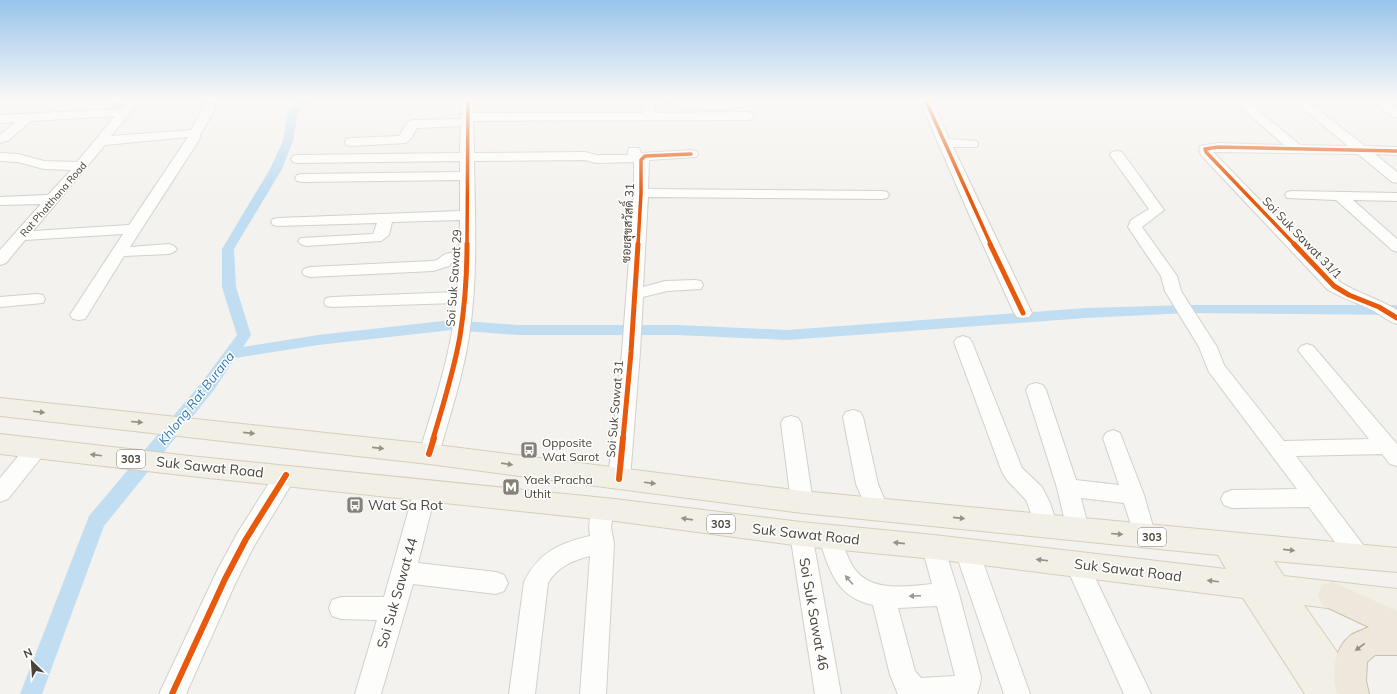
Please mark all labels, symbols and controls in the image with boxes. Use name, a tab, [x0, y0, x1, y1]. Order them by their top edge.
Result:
street label: Rat Phatthana Road	[17, 159, 89, 239]
street label: ซอยสุขสวัสดิ์ 31	[614, 182, 639, 263]
street label: Soi Suk Sawat 31/1	[1259, 193, 1345, 282]
street label: Soi Suk Sawat 29	[443, 229, 464, 327]
water label: Khlong Rat Burana	[155, 348, 238, 448]
street label: Soi Suk Sawat 31	[603, 360, 626, 458]
one-way arrow	[33, 409, 45, 415]
one-way arrow	[131, 419, 143, 426]
one-way arrow	[243, 430, 255, 437]
place label: Opposite Wat Sarot	[542, 435, 599, 464]
bus stop icon: Opposite Wat Sarot	[519, 440, 539, 460]
one-way arrow	[372, 445, 384, 451]
road number: 303	[117, 450, 145, 468]
one-way arrow	[90, 452, 102, 458]
street label: Suk Sawat Road	[155, 452, 265, 482]
one-way arrow	[501, 461, 513, 467]
place label: Yaek Pracha Uthit	[523, 472, 593, 501]
metro station icon: Yaek Pracha Uthit	[501, 477, 521, 497]
one-way arrow	[644, 480, 656, 486]
bus stop icon: Wat Sa Rot	[345, 495, 365, 515]
place label: Wat Sa Rot	[368, 496, 443, 514]
one-way arrow	[953, 514, 965, 521]
road number: 303	[707, 515, 735, 533]
one-way arrow	[680, 516, 693, 522]
street label: Suk Sawat Road	[751, 519, 861, 549]
road number: 303	[1138, 528, 1166, 546]
one-way arrow	[1111, 531, 1123, 537]
street label: Soi Suk Sawat 44	[373, 535, 422, 650]
one-way arrow	[893, 540, 905, 547]
one-way arrow	[1283, 546, 1295, 553]
street label: Suk Sawat Road	[1073, 554, 1183, 586]
street label: Soi Suk Sawat 46	[795, 556, 833, 672]
one-way arrow	[1036, 557, 1048, 563]
one-way arrow	[845, 575, 854, 586]
one-way arrow	[1207, 578, 1219, 584]
one-way arrow	[908, 593, 921, 599]
north arrow	[12, 642, 52, 682]
one-way arrow	[1355, 643, 1366, 652]
text: N	[21, 645, 34, 661]

